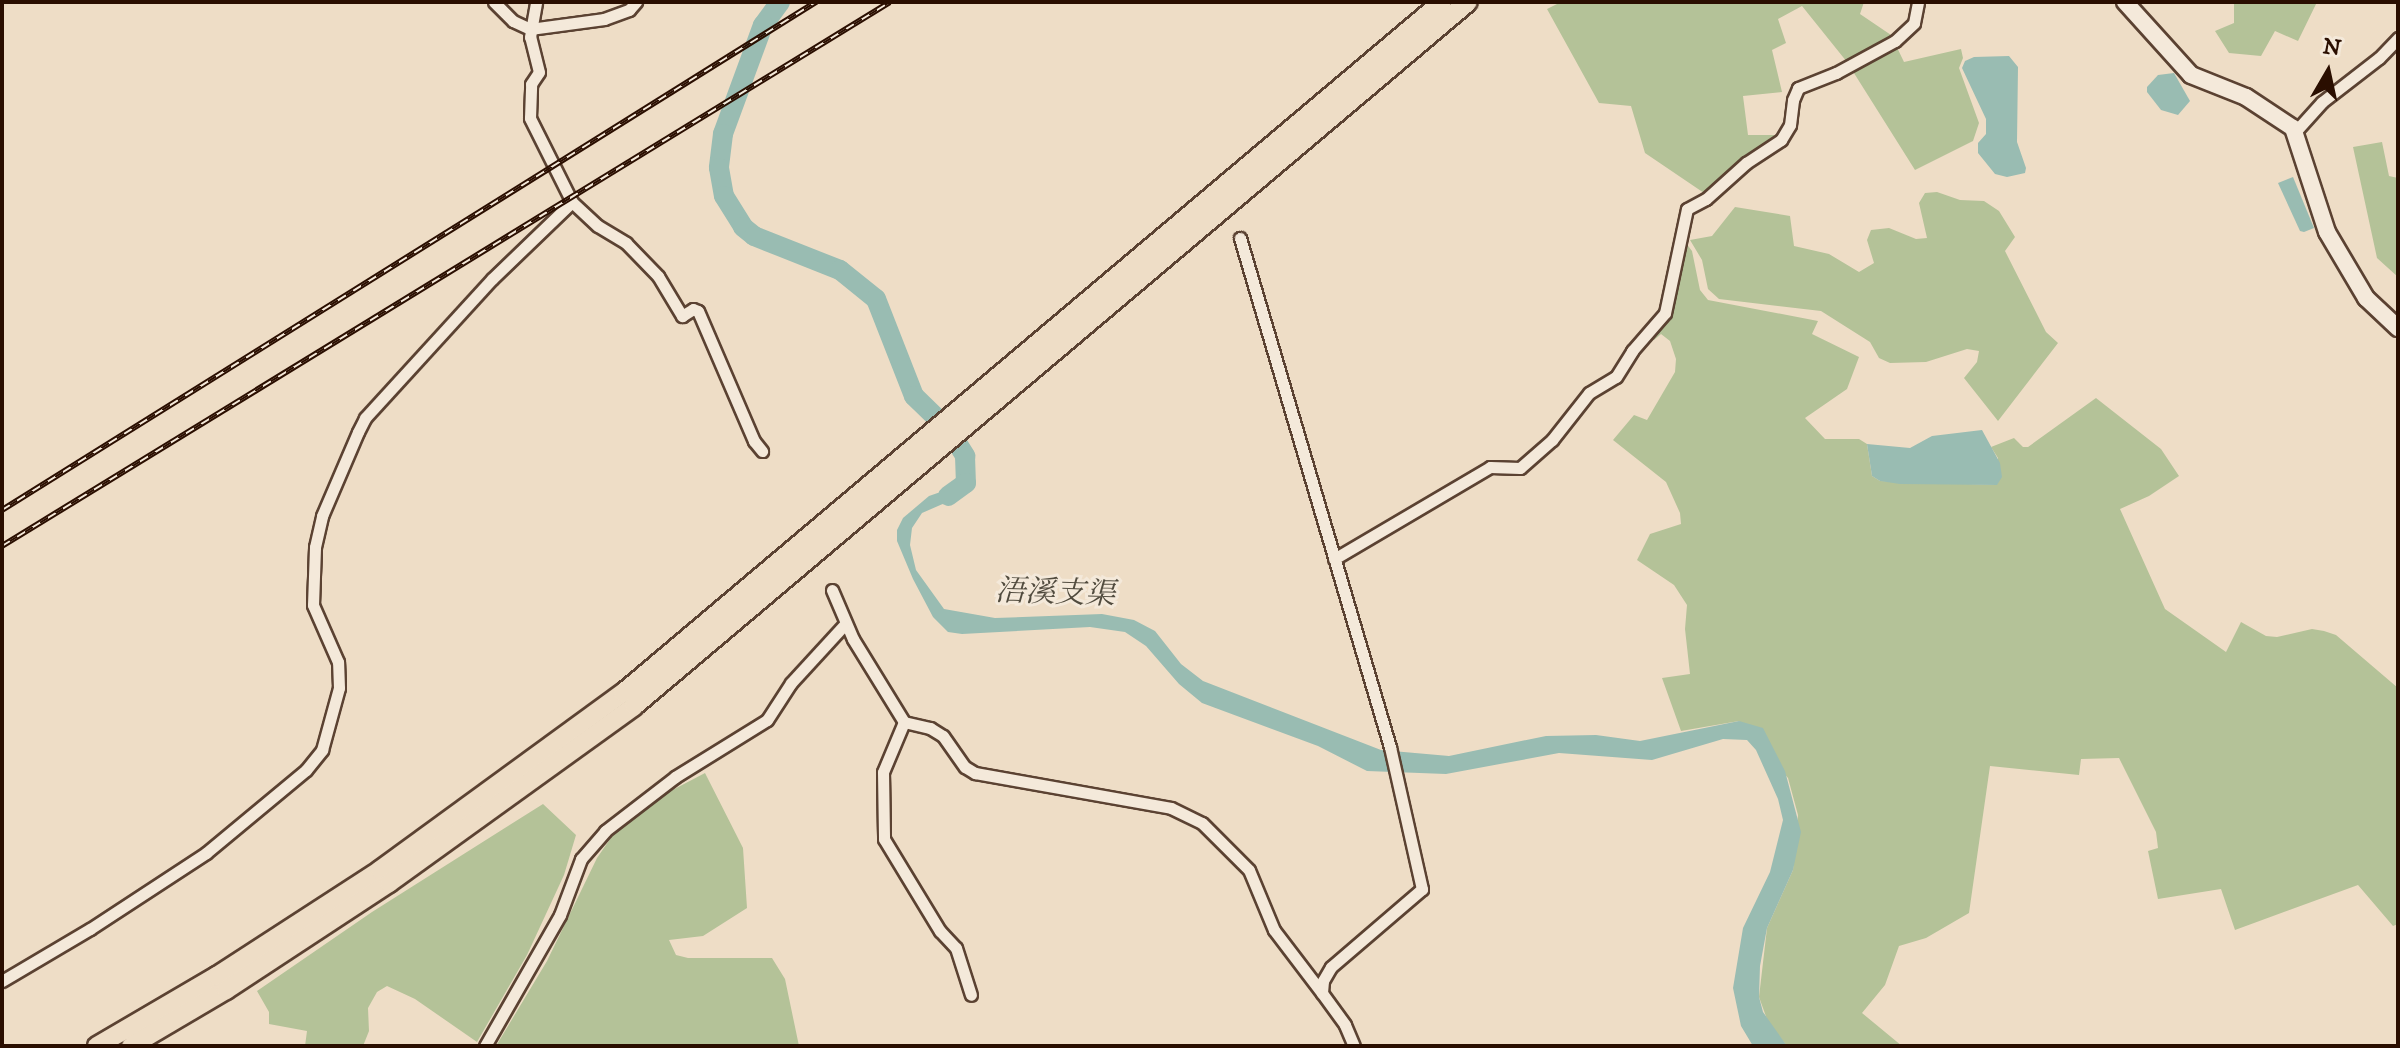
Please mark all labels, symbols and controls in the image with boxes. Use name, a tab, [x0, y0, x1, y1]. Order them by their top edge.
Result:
north arrow	[2288, 32, 2368, 112]
text: N	[2321, 33, 2343, 63]
water label: 浯溪支渠	[994, 574, 1116, 614]

